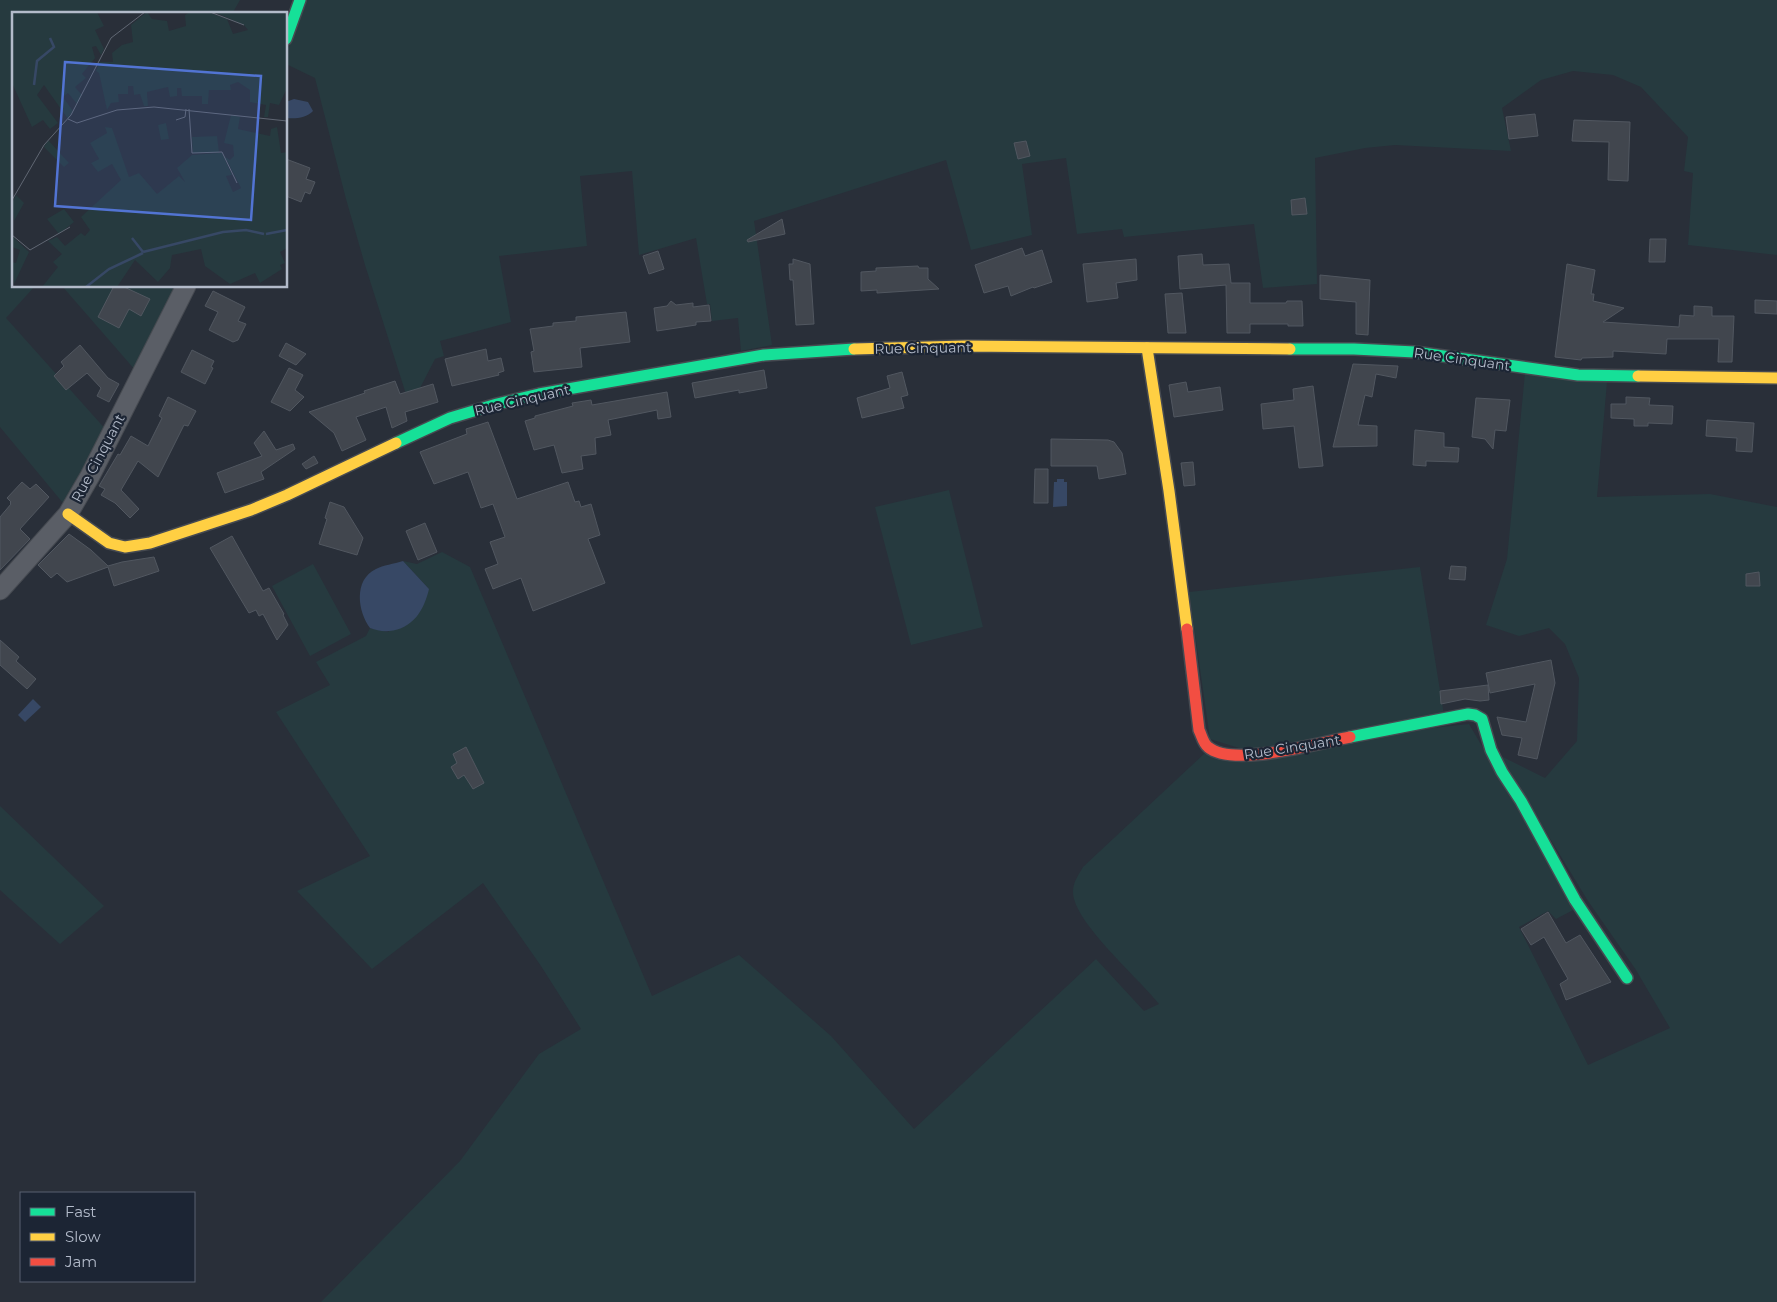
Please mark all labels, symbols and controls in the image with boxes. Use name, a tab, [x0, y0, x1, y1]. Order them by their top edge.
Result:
inset map	[12, 12, 288, 288]
street label: Rue Cinquant	[874, 338, 972, 358]
street label: Rue Cinquant	[1413, 343, 1512, 375]
street label: Rue Cinquant	[473, 380, 572, 420]
street label: Rue Cinquant	[67, 411, 129, 505]
street label: Rue Cinquant	[1243, 730, 1342, 763]
legend	[20, 1192, 195, 1282]
text: Fast	[65, 1202, 96, 1221]
text: Slow	[65, 1227, 101, 1246]
text: Jam	[64, 1252, 97, 1271]

